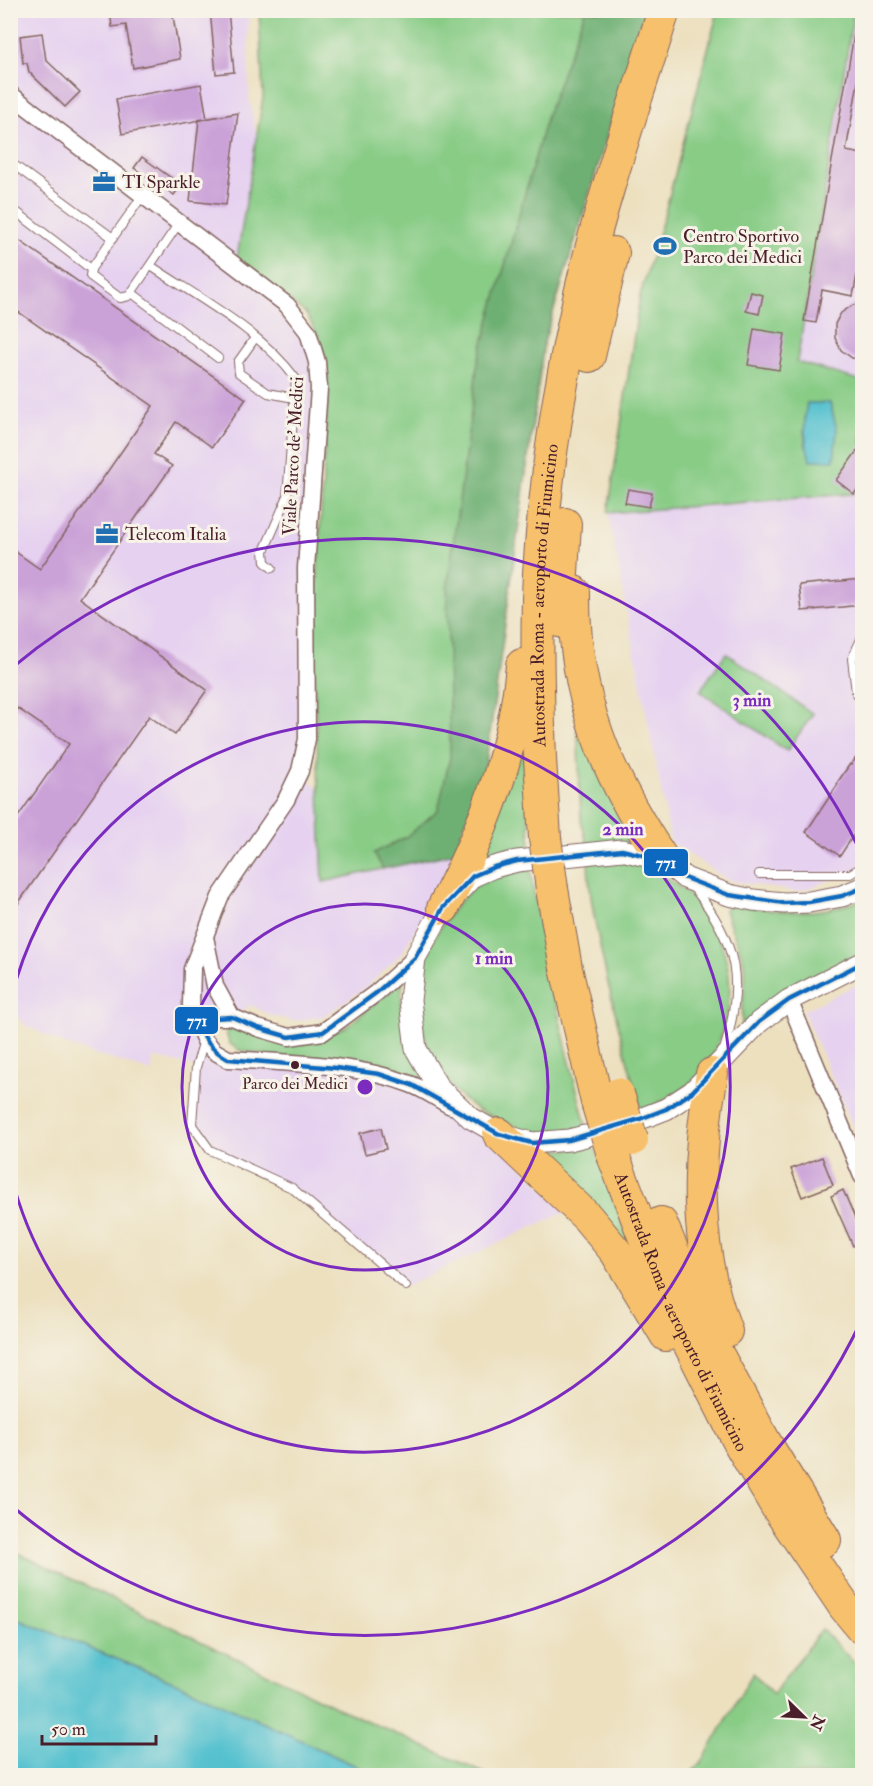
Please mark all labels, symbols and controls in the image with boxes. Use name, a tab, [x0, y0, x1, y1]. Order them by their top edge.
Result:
office icon: TI Sparkle	[91, 169, 117, 195]
place label: TI Sparkle	[122, 171, 201, 194]
place label: Centro Sportivo Parco dei Medici	[683, 225, 802, 269]
sports icon: Centro Sportivo Parco dei Medici	[652, 233, 678, 259]
street label: Viale Parco de' Medici	[278, 376, 309, 536]
street label: Autostrada Roma - aeroporto di Fiumicino	[526, 442, 564, 748]
office icon: Telecom Italia	[94, 521, 120, 547]
place label: Telecom Italia	[125, 523, 227, 546]
text: 3 min	[733, 689, 772, 712]
text: 2 min	[603, 818, 644, 841]
line badge: 771	[643, 848, 689, 877]
text: 771	[656, 853, 676, 873]
text: 1 min	[475, 947, 514, 970]
line badge: 771	[174, 1006, 219, 1035]
text: 771	[187, 1011, 207, 1031]
marker: Parco dei Medici	[289, 1059, 301, 1071]
place label: Parco dei Medici	[242, 1074, 348, 1094]
centre of rings	[355, 1077, 375, 1097]
street label: Autostrada Roma - aeroporto di Fiumicino	[608, 1168, 753, 1456]
north arrow	[774, 1687, 834, 1747]
scale bar	[42, 1708, 156, 1746]
text: N	[804, 1711, 829, 1734]
text: 50 m	[51, 1718, 86, 1741]

